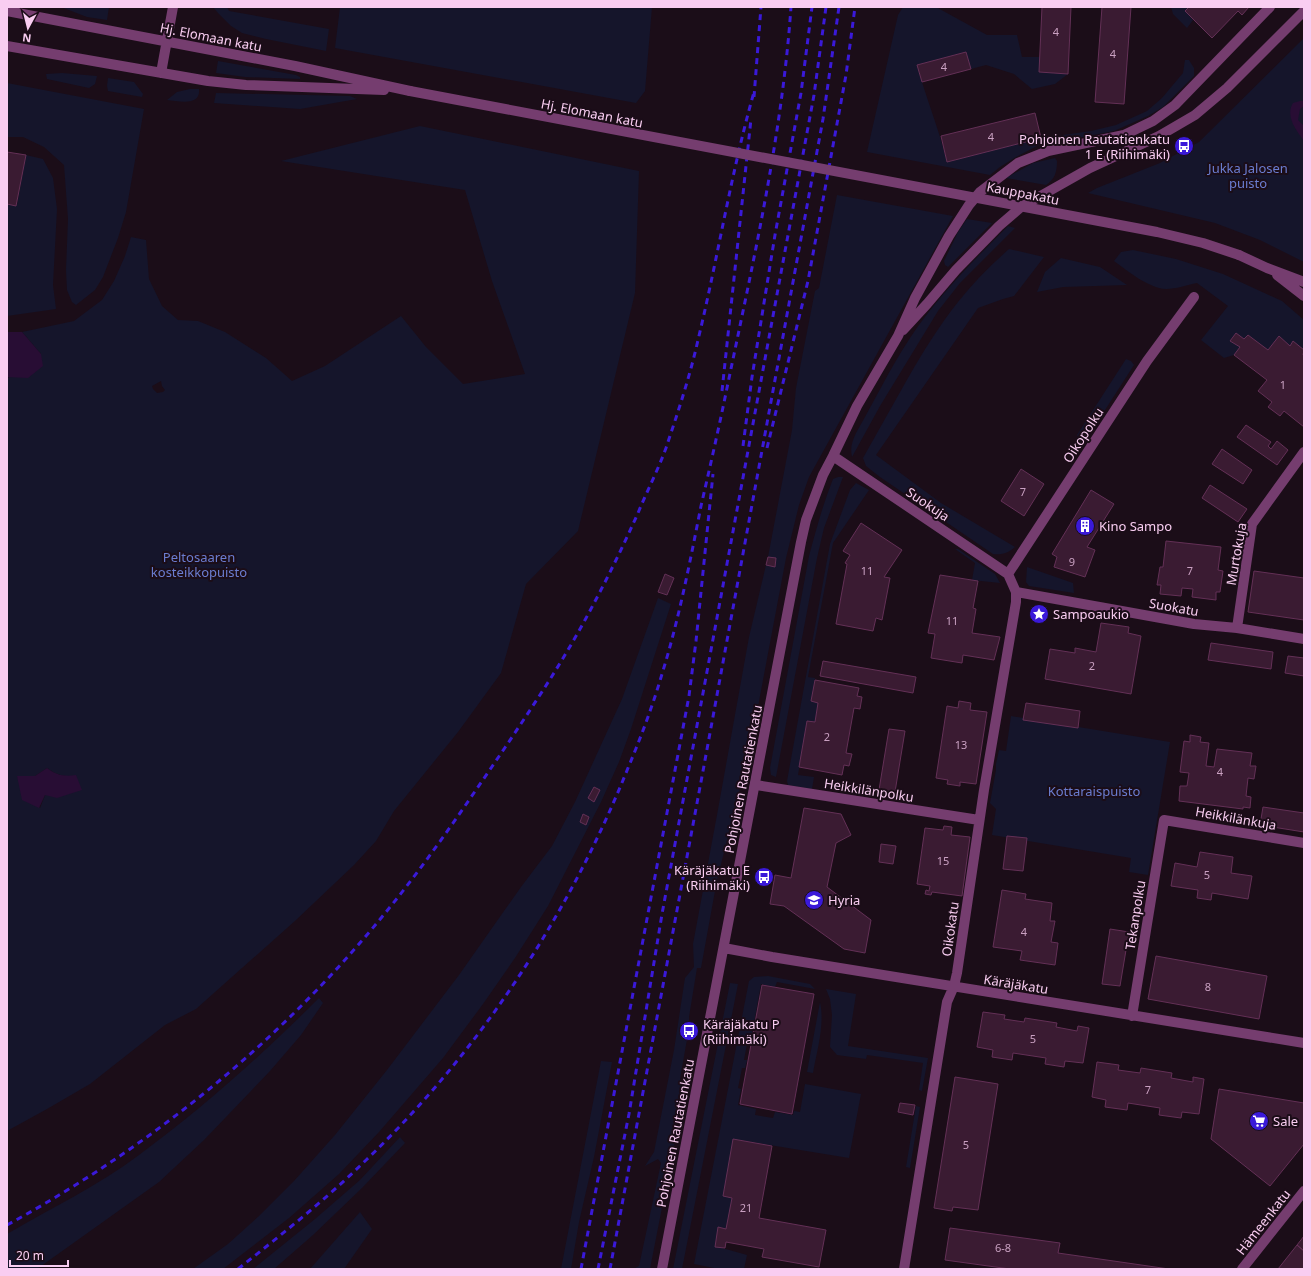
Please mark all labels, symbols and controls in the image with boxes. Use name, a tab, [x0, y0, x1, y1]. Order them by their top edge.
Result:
north arrow	[8, 8, 48, 48]
street label: Hj. Elomaan katu	[159, 18, 263, 56]
house number: 4	[1053, 24, 1060, 39]
text: N	[21, 30, 32, 46]
house number: 4	[1110, 46, 1117, 61]
house number: 4	[941, 59, 948, 74]
street label: Hj. Elomaan katu	[540, 94, 644, 132]
house number: 4	[988, 129, 995, 144]
place label: Pohjoinen Rautatienkatu 1 E (Riihimäki)	[1019, 130, 1170, 163]
bus stop icon: Pohjoinen Rautatienkatu 1 E (Riihimäki)	[1173, 135, 1195, 157]
park label: Jukka Jalosen puisto	[1206, 159, 1288, 192]
street label: Kauppakatu	[985, 177, 1061, 209]
house number: 1	[1280, 377, 1286, 392]
street label: Oikopolku	[1058, 404, 1108, 466]
street label: Suokuja	[903, 483, 953, 525]
house number: 7	[1020, 484, 1026, 499]
building icon: Kino Sampo	[1074, 515, 1096, 537]
place label: Kino Sampo	[1099, 517, 1172, 535]
street label: Murtokuja	[1222, 521, 1250, 587]
park label: Peltosaaren kosteikkopuisto	[151, 548, 247, 581]
house number: 9	[1069, 554, 1075, 569]
house number: 11	[861, 563, 873, 578]
house number: 7	[1187, 563, 1193, 578]
street label: Suokatu	[1148, 594, 1200, 620]
place icon: Sampoaukio	[1028, 603, 1050, 625]
place label: Sampoaukio	[1053, 605, 1129, 623]
house number: 11	[946, 613, 958, 628]
house number: 2	[1089, 658, 1095, 673]
street label: Pohjoinen Rautatienkatu	[720, 703, 766, 855]
house number: 2	[824, 729, 830, 744]
house number: 13	[955, 737, 967, 752]
house number: 4	[1217, 764, 1224, 779]
street label: Heikkilänpolku	[823, 774, 915, 806]
park label: Kottaraispuisto	[1048, 782, 1141, 800]
street label: Heikkilänkuja	[1194, 802, 1278, 834]
house number: 15	[937, 853, 949, 868]
place label: Käräjäkatu E (Riihimäki)	[674, 861, 750, 894]
bus stop icon: Käräjäkatu E (Riihimäki)	[753, 866, 775, 888]
house number: 5	[1204, 867, 1210, 882]
street label: Tekanpolku	[1121, 879, 1149, 951]
school or university icon: Hyria	[803, 889, 825, 911]
place label: Hyria	[828, 891, 860, 909]
street label: Oikokatu	[937, 900, 963, 958]
house number: 4	[1021, 924, 1028, 939]
street label: Käräjäkatu	[982, 970, 1050, 998]
house number: 8	[1205, 979, 1211, 994]
place label: Käräjäkatu P (Riihimäki)	[703, 1015, 780, 1048]
bus stop icon: Käräjäkatu P (Riihimäki)	[678, 1020, 700, 1042]
house number: 5	[1030, 1031, 1036, 1046]
street label: Pohjoinen Rautatienkatu	[652, 1057, 698, 1209]
house number: 7	[1145, 1082, 1151, 1097]
supermarket icon: Sale	[1248, 1110, 1270, 1132]
place label: Sale	[1273, 1112, 1298, 1130]
house number: 5	[963, 1137, 969, 1152]
street label: Hämeenkatu	[1232, 1185, 1294, 1259]
house number: 21	[740, 1200, 752, 1215]
house number: 6-8	[995, 1240, 1011, 1255]
scale bar	[10, 1242, 68, 1268]
text: 20 m	[16, 1247, 44, 1264]

